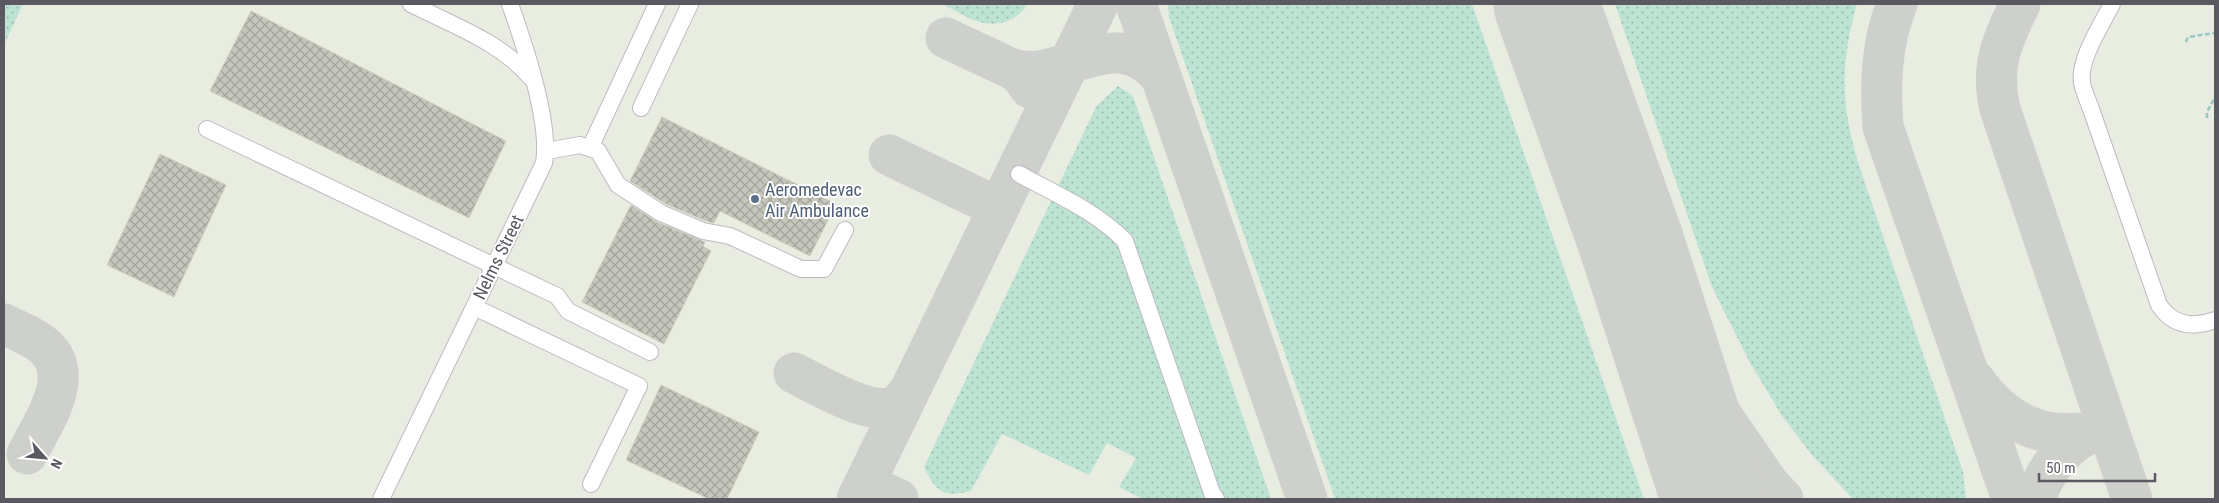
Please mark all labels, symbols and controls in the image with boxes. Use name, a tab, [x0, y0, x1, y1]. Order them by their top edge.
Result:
place label: Aeromedevac Air Ambulance	[765, 179, 869, 221]
marker: Aeromedevac Air Ambulance	[749, 193, 761, 205]
street label: Nelms Street	[468, 211, 528, 303]
north arrow	[20, 433, 70, 483]
scale bar	[2039, 450, 2155, 482]
text: N	[48, 456, 66, 471]
text: 50 m	[2046, 459, 2076, 477]

